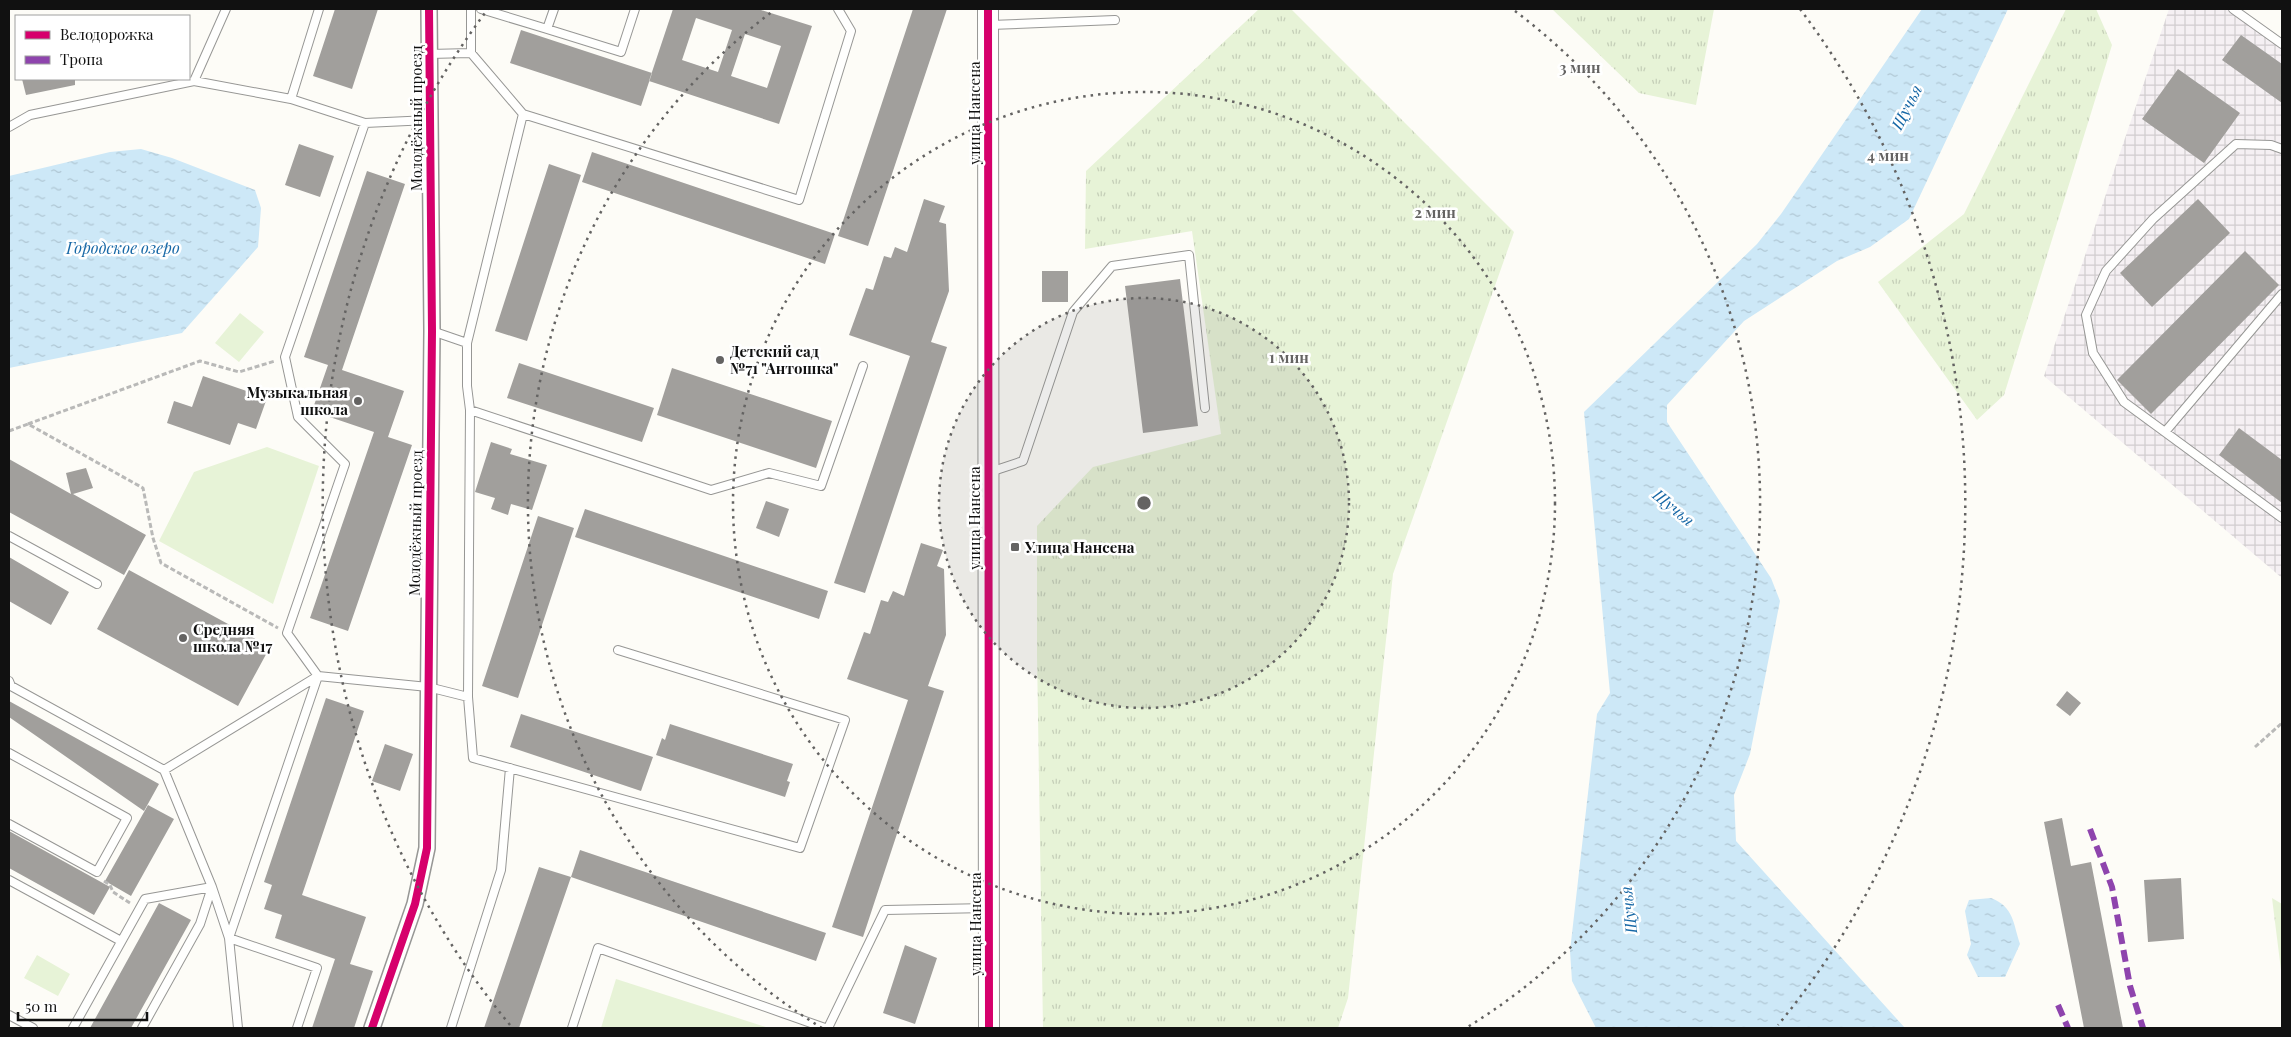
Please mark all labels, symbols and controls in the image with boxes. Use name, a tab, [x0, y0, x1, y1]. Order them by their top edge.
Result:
legend	[15, 15, 190, 80]
text: Велодорожка	[60, 24, 154, 44]
street label: Молодёжный проезд	[406, 45, 426, 191]
text: Тропа	[60, 49, 103, 69]
text: 3 мин	[1559, 57, 1601, 77]
street label: улица Нансена	[964, 61, 984, 166]
water label: Щучья	[1885, 81, 1926, 134]
text: 4 мин	[1867, 145, 1909, 165]
text: 2 мин	[1414, 202, 1456, 222]
water label: Городское озеро	[65, 237, 180, 258]
place label: Детский сад №71 "Антошка"	[730, 341, 839, 378]
text: 1 мин	[1269, 347, 1309, 367]
marker: Детский сад №71 "Антошка"	[714, 354, 726, 366]
place label: Музыкальная школа	[247, 382, 348, 419]
marker: Музыкальная школа	[352, 395, 364, 407]
street label: Молодёжный проезд	[404, 450, 426, 596]
street label: улица Нансена	[964, 466, 984, 571]
water label: Щучья	[1648, 483, 1699, 530]
centre of rings	[1135, 494, 1153, 512]
place label: Улица Нансена	[1024, 537, 1135, 557]
marker: Улица Нансена	[1009, 541, 1021, 553]
place label: Средняя школа №17	[193, 619, 272, 656]
marker: Средняя школа №17	[177, 632, 189, 644]
street label: улица Нансена	[965, 872, 985, 977]
water label: Щучья	[1615, 885, 1641, 936]
scale bar	[18, 990, 146, 1022]
text: 50 m	[25, 996, 58, 1016]

